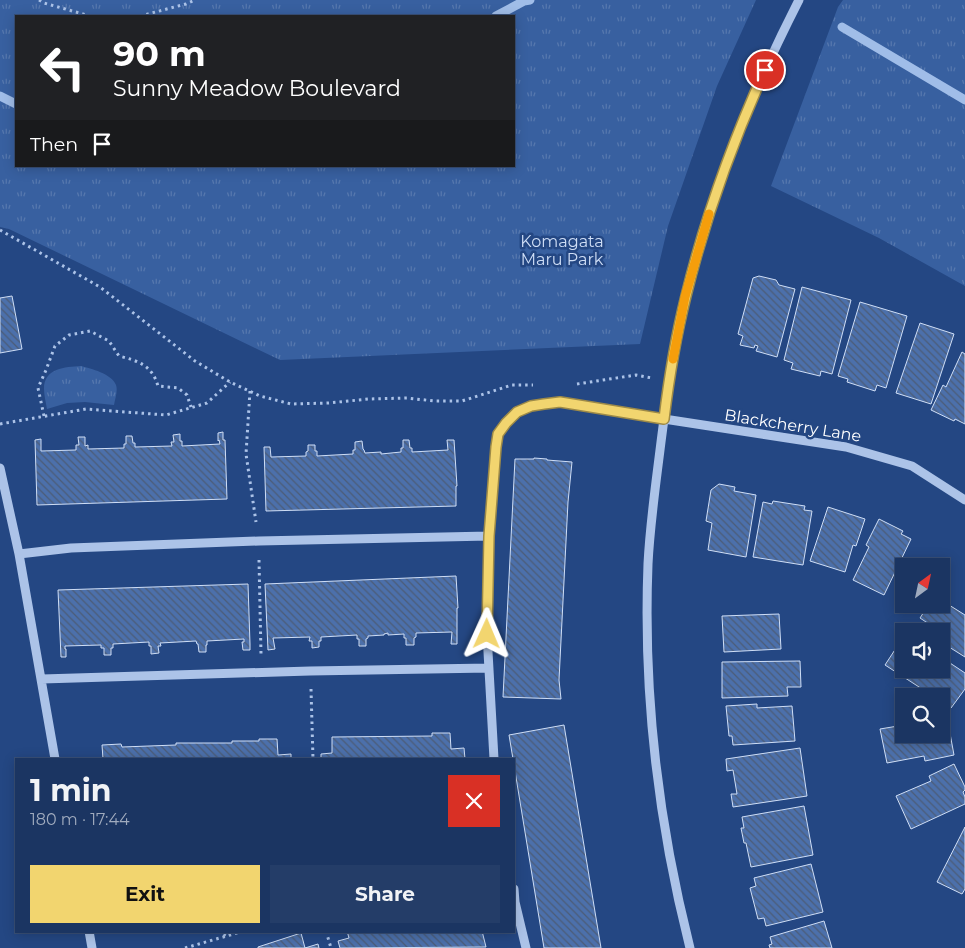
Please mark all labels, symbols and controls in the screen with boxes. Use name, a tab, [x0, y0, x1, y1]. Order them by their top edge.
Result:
text: 90 m	[113, 32, 206, 75]
icon: left	[30, 35, 95, 100]
pin	[744, 49, 786, 91]
icon: arrive	[751, 56, 779, 84]
text: Sunny Meadow Boulevard	[113, 75, 401, 102]
icon: arrive	[88, 130, 116, 158]
text: Then	[30, 133, 78, 156]
park label: Komagata Maru Park	[520, 232, 604, 269]
street label: Blackcherry Lane	[723, 405, 863, 446]
north arrow	[895, 558, 950, 612]
map controls	[895, 558, 950, 743]
position arrow	[460, 607, 512, 659]
button: sound	[895, 623, 950, 678]
button: search	[895, 688, 950, 743]
text: 1 min	[30, 772, 111, 809]
button: close	[448, 775, 500, 827]
text: 180 m · 17:44	[30, 810, 130, 829]
button: Exit	[30, 865, 260, 923]
button: Share	[270, 865, 500, 923]

